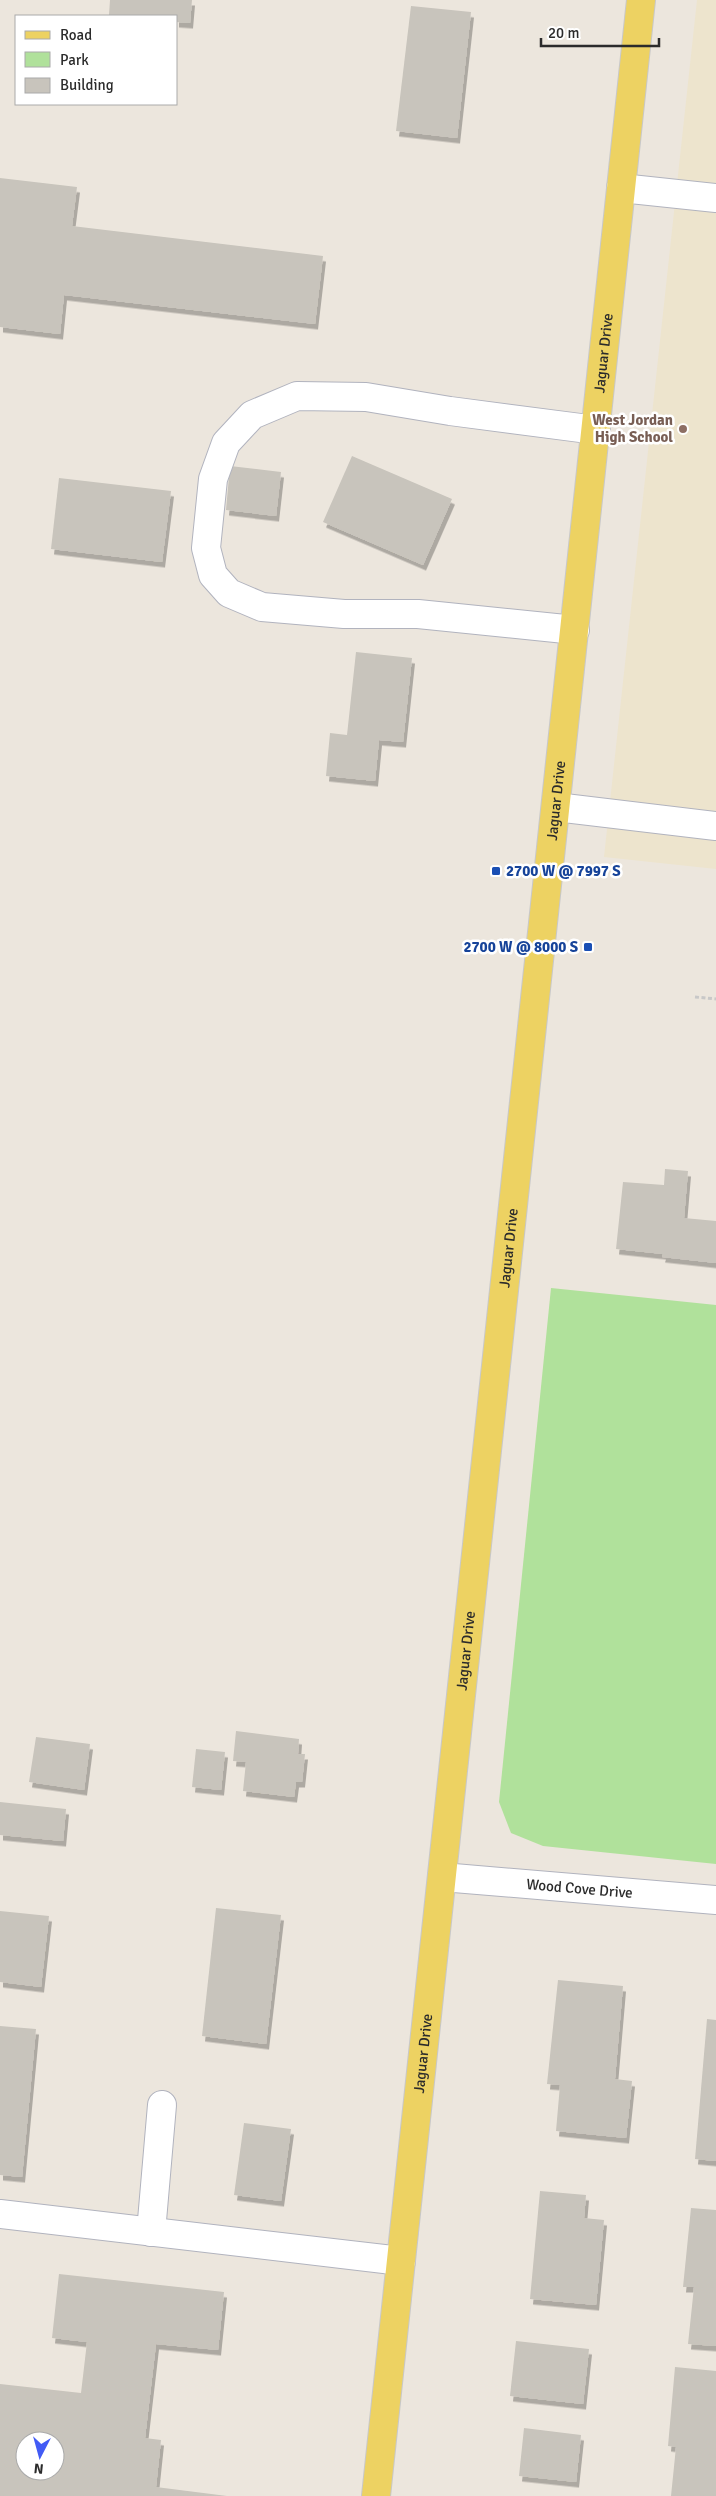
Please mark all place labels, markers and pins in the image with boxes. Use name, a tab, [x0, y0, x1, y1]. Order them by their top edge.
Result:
place label: West Jordan High School	[592, 411, 673, 446]
marker: West Jordan High School	[677, 423, 689, 435]
place label: 2700 W @ 7997 S	[506, 862, 621, 880]
marker: 2700 W @ 7997 S	[490, 865, 502, 877]
place label: 2700 W @ 8000 S	[463, 938, 578, 956]
marker: 2700 W @ 8000 S	[582, 941, 594, 953]

